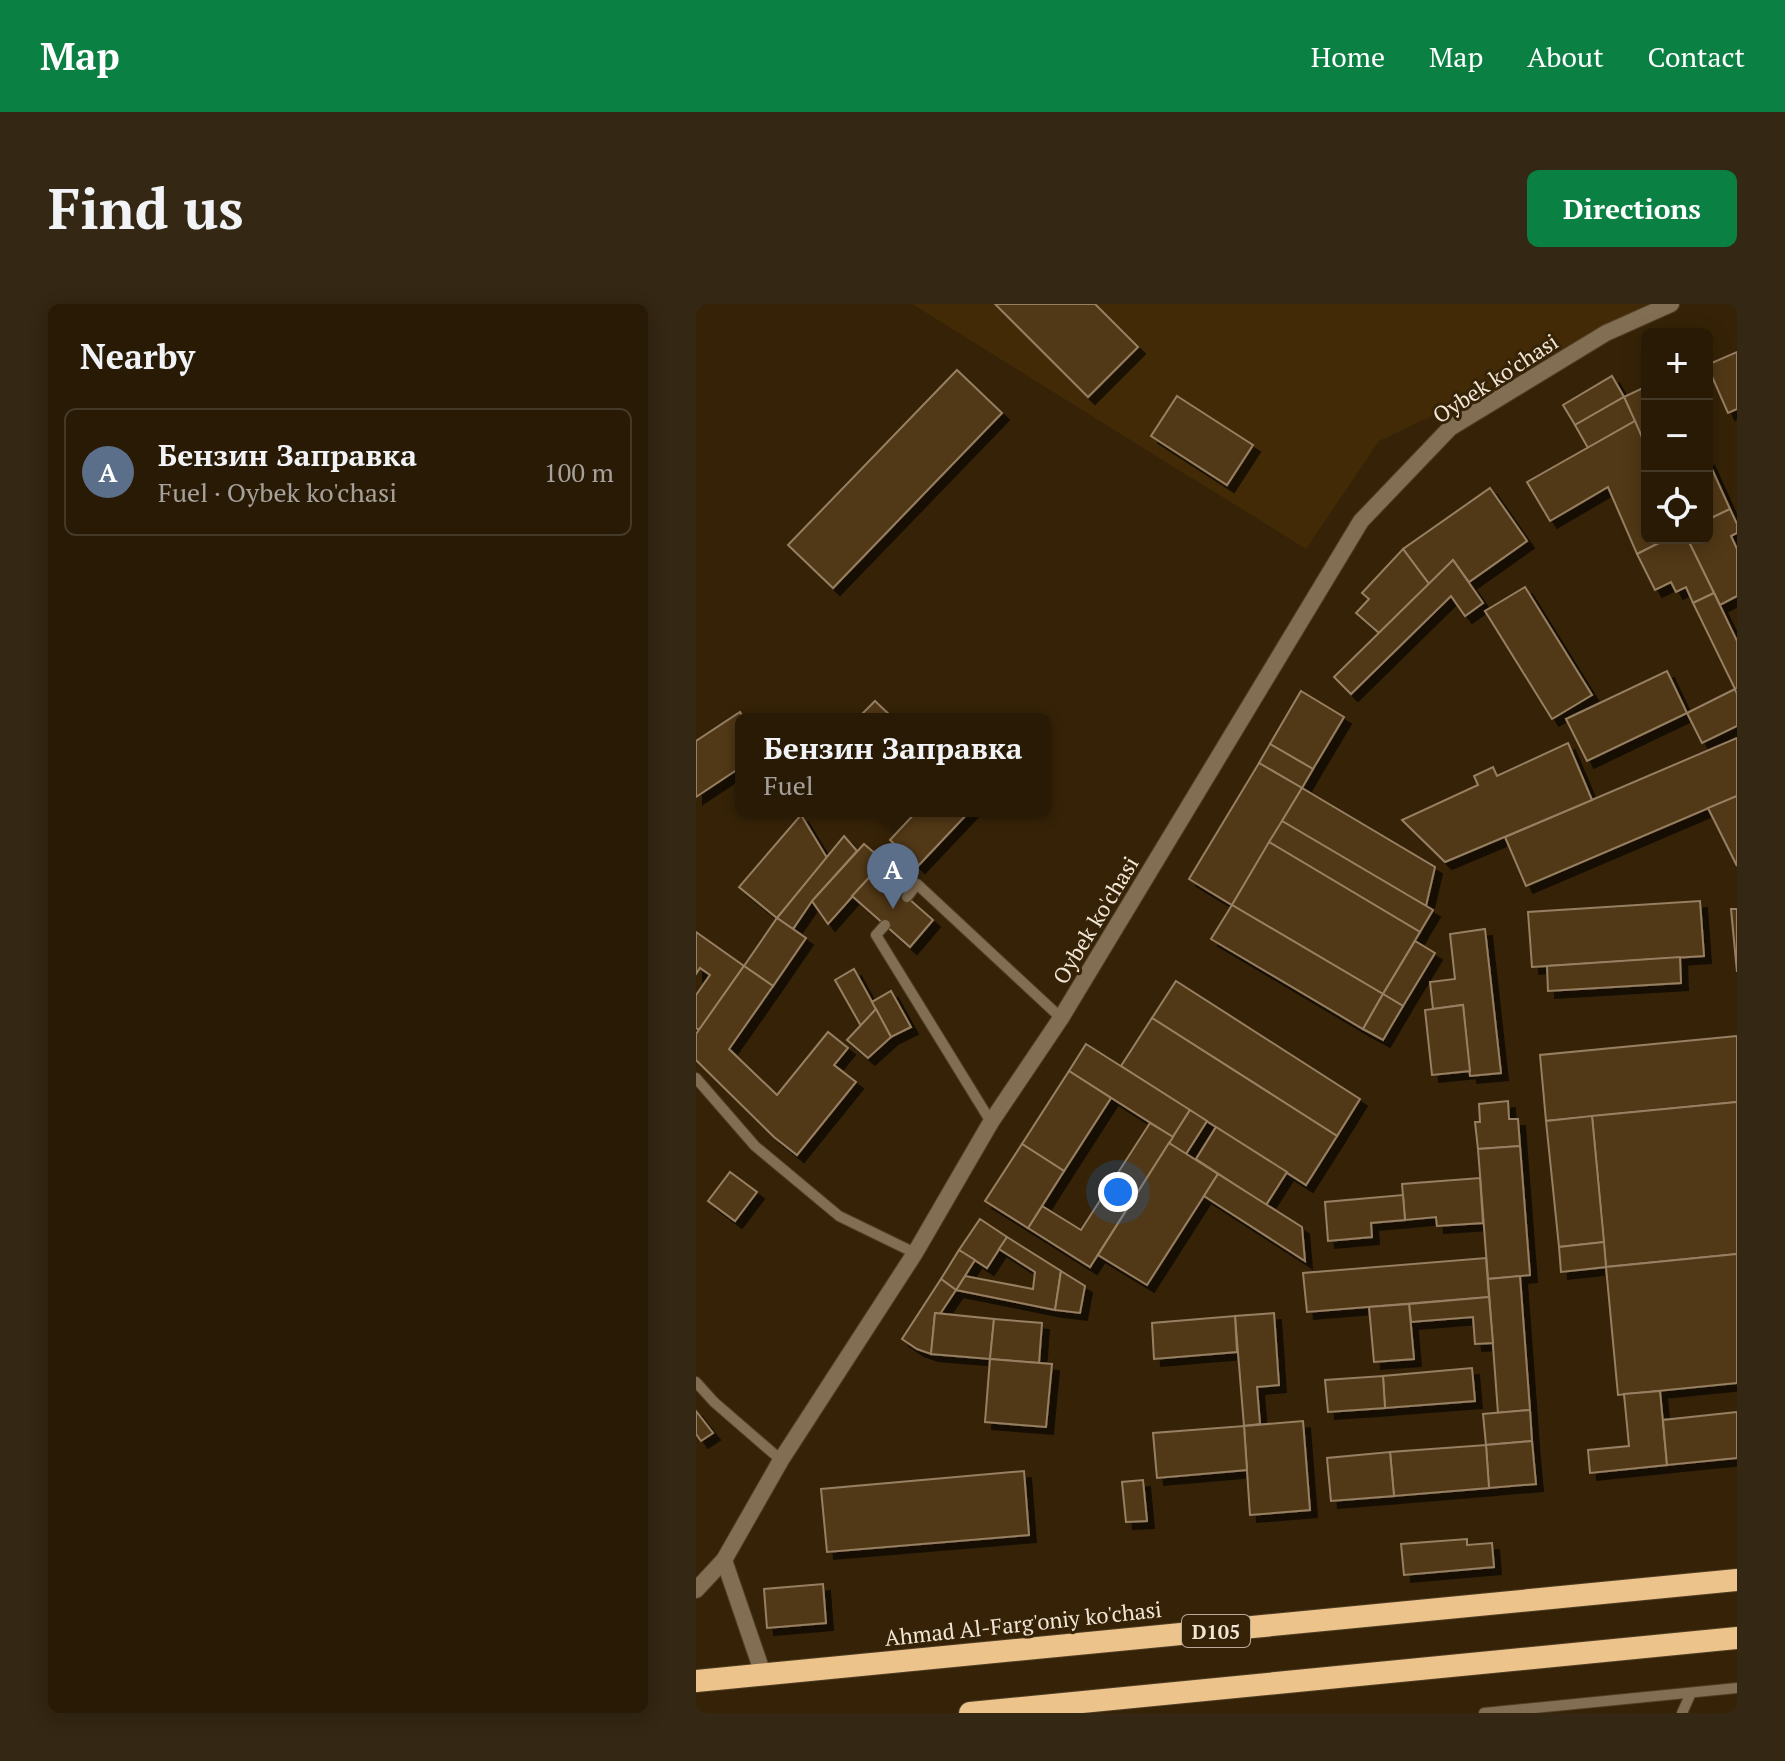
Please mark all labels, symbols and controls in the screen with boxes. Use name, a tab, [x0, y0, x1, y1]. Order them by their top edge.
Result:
text: Map	[40, 31, 120, 81]
text: Home	[1311, 38, 1385, 75]
text: Map	[1429, 38, 1483, 75]
text: About	[1527, 38, 1604, 75]
text: Contact	[1648, 38, 1745, 75]
button: Directions	[1527, 170, 1737, 247]
text: Find us	[48, 171, 244, 245]
street label: Oybek ko'chasi	[1427, 327, 1563, 429]
map controls	[1641, 328, 1713, 544]
button: +	[1641, 328, 1713, 400]
text: Nearby	[80, 334, 195, 379]
button: −	[1641, 400, 1713, 472]
text: Бензин Заправка	[158, 435, 417, 475]
text: A	[99, 455, 117, 489]
text: 100 m	[544, 455, 614, 489]
button: locate	[1641, 472, 1713, 544]
text: Fuel · Oybek ko'chasi	[158, 475, 397, 509]
popup	[735, 713, 1051, 817]
text: Бензин Заправка	[764, 728, 1022, 768]
text: Fuel	[764, 768, 814, 802]
pin: A	[867, 843, 919, 909]
street label: Oybek ko'chasi	[1046, 851, 1144, 989]
your location	[1098, 1172, 1138, 1212]
street label: Ahmad Al-Farg'oniy ko'chasi	[883, 1594, 1163, 1652]
road number: D105	[1182, 1615, 1250, 1647]

